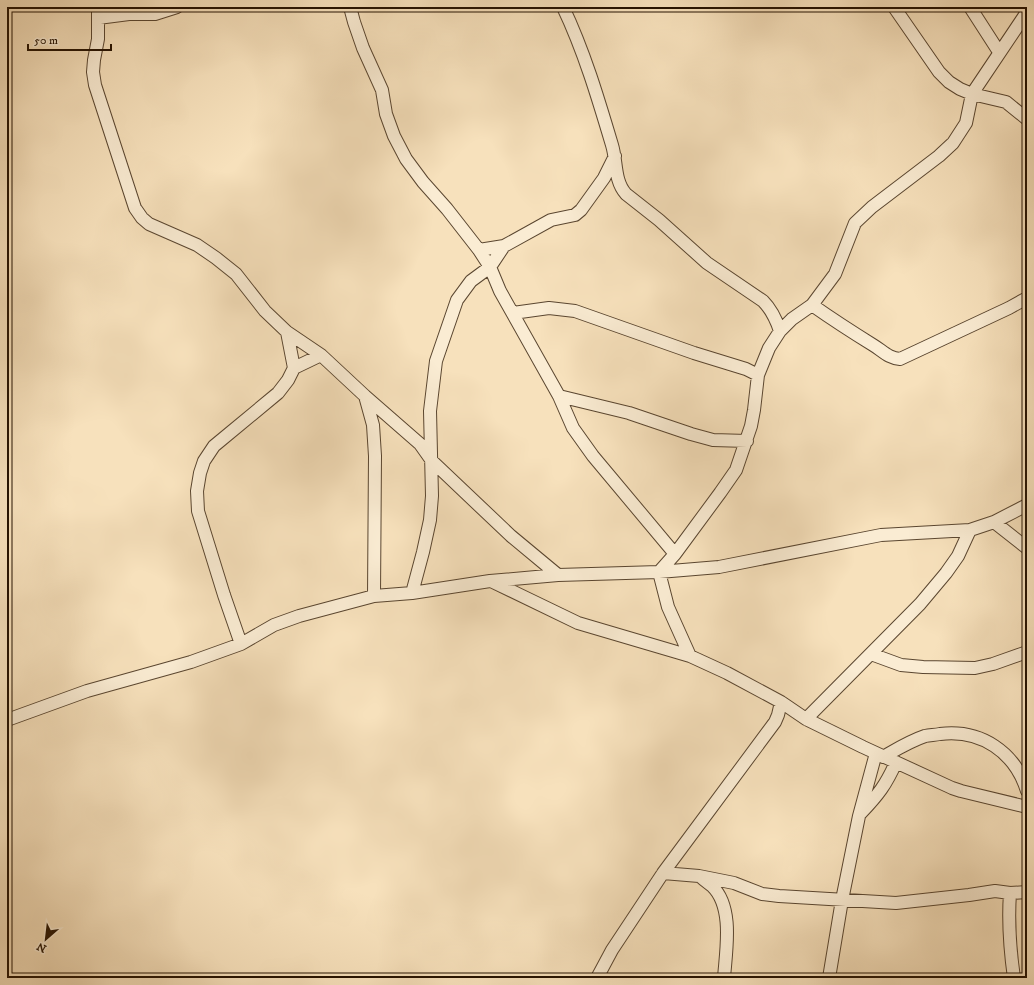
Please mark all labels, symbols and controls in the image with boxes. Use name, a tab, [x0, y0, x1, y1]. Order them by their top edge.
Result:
scale bar	[28, 26, 111, 52]
text: 50 m	[34, 33, 58, 48]
north arrow	[26, 919, 66, 959]
text: N	[35, 939, 49, 955]

